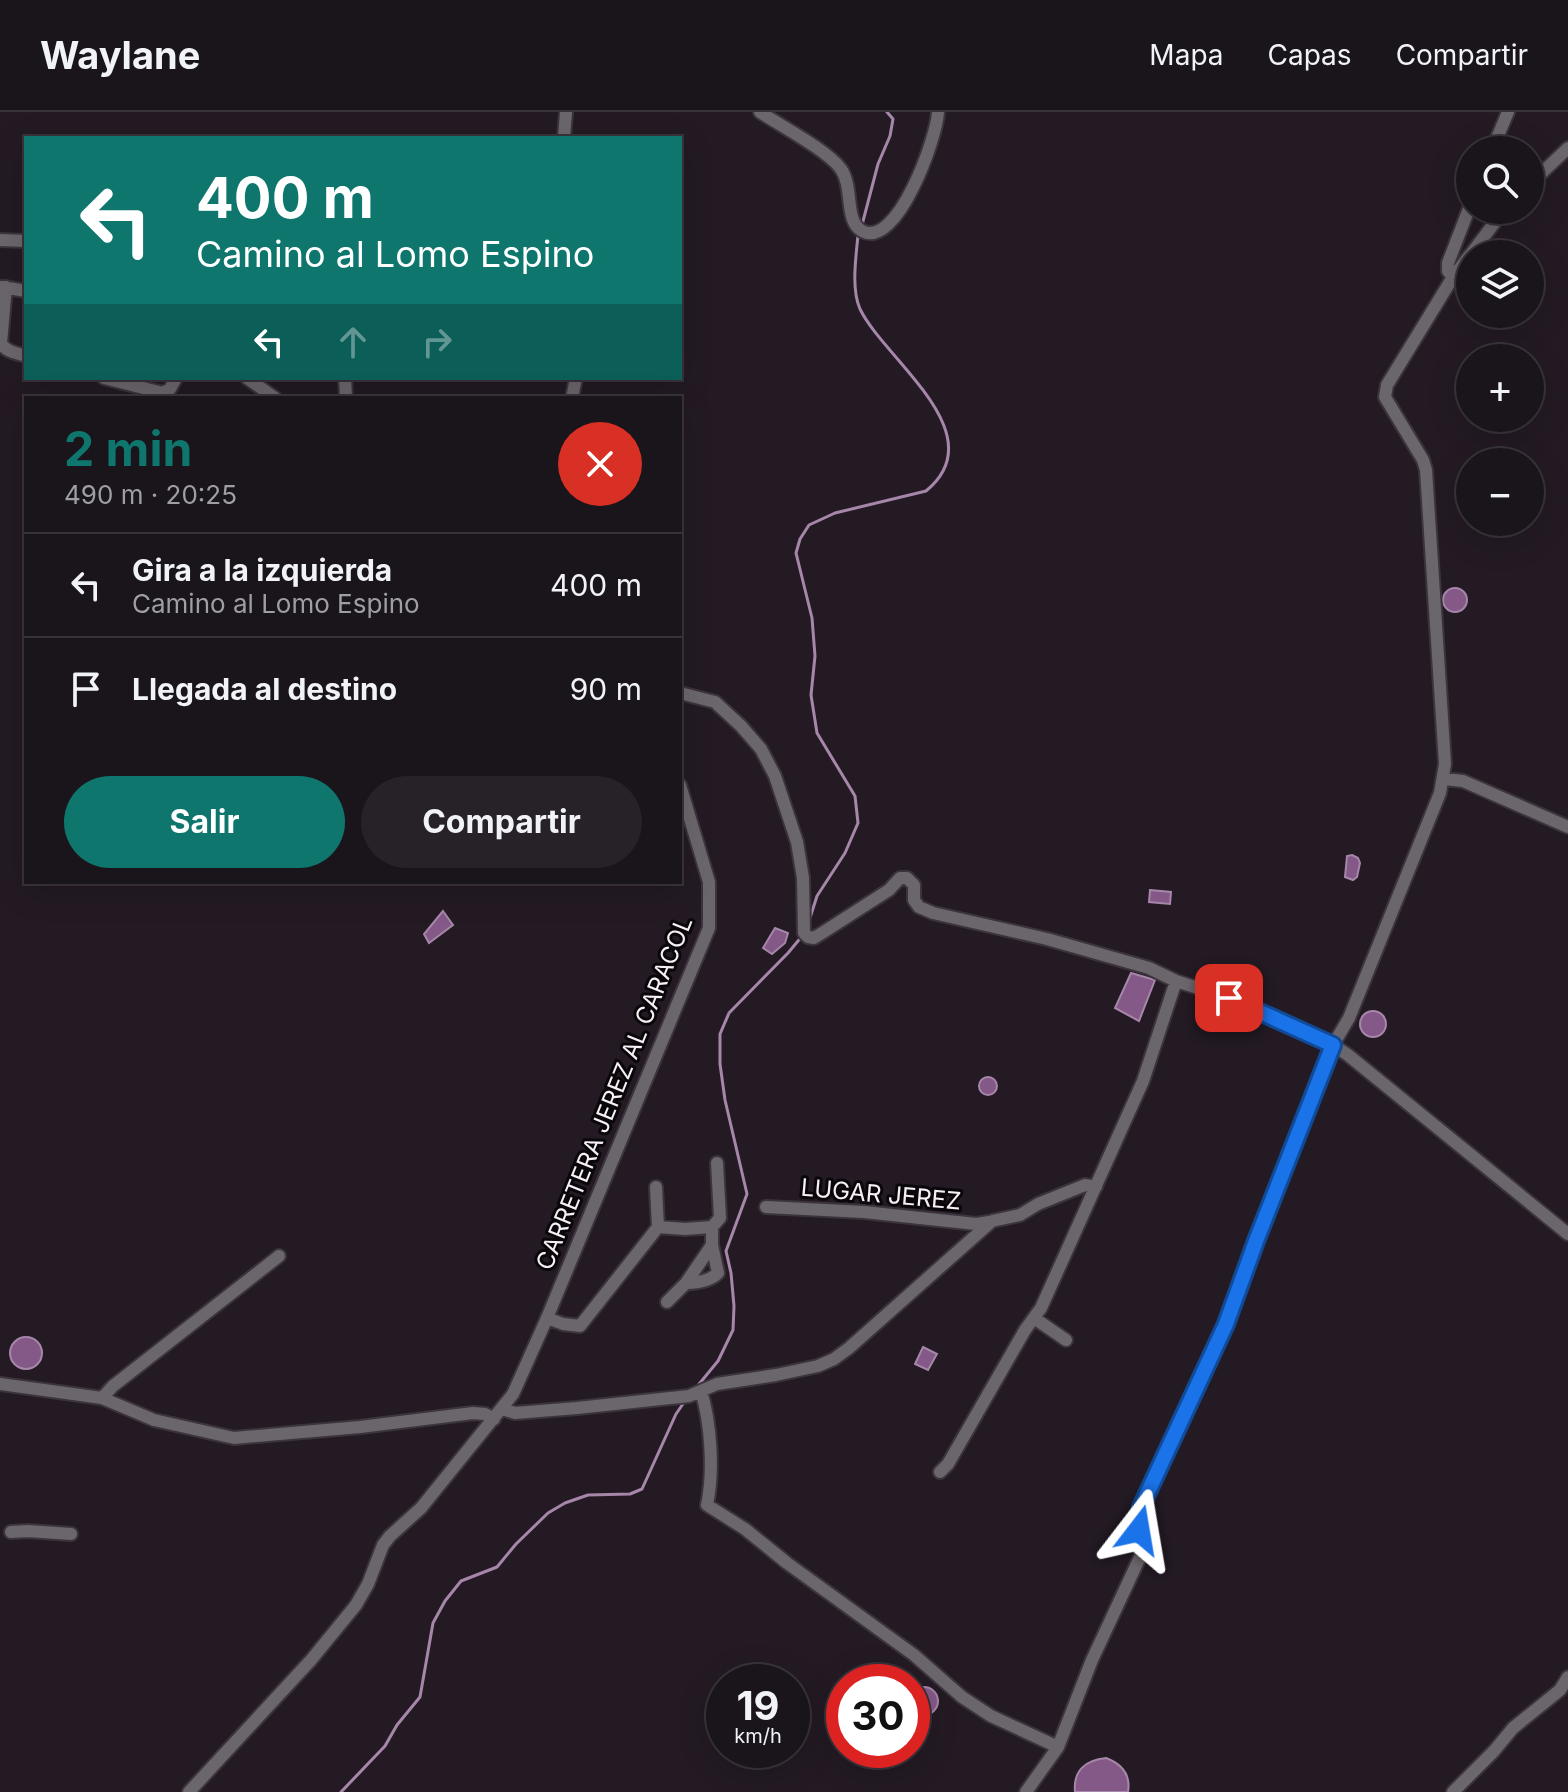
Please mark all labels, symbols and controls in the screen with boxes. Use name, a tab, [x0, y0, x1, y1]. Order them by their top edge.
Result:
text: Waylane	[40, 32, 200, 78]
text: Mapa	[1149, 38, 1224, 72]
text: Capas	[1268, 38, 1352, 72]
text: Compartir	[1396, 38, 1528, 72]
map controls	[1456, 136, 1544, 536]
button: search	[1456, 136, 1544, 224]
text: 400 m	[196, 164, 374, 232]
icon: left	[64, 168, 168, 272]
text: Camino al Lomo Espino	[196, 232, 594, 276]
button: layers	[1456, 240, 1544, 328]
icon: left	[247, 320, 291, 364]
icon: ahead	[331, 320, 375, 364]
icon: right	[415, 320, 459, 364]
button: +	[1456, 344, 1544, 432]
text: 2 min	[64, 419, 192, 478]
button: close	[558, 422, 642, 506]
button: −	[1456, 448, 1544, 536]
text: 490 m · 20:25	[64, 479, 237, 510]
text: Gira a la izquierda	[132, 552, 392, 588]
icon: left	[64, 563, 108, 607]
text: 400 m	[550, 567, 642, 603]
text: Camino al Lomo Espino	[132, 588, 420, 619]
icon: arrive	[64, 667, 108, 711]
text: Llegada al destino	[132, 671, 397, 707]
text: 90 m	[570, 671, 642, 707]
button: Salir	[64, 776, 345, 868]
button: Compartir	[361, 776, 642, 868]
street label: CARRETERA JEREZ AL CARACOL	[530, 912, 698, 1274]
pin	[1195, 964, 1263, 1032]
icon: arrive	[1207, 976, 1251, 1020]
street label: LUGAR JEREZ	[800, 1173, 962, 1215]
position arrow	[1097, 1488, 1181, 1572]
speed limit sign: 30	[826, 1664, 930, 1768]
text: 19	[736, 1681, 780, 1730]
text: km/h	[734, 1724, 782, 1748]

